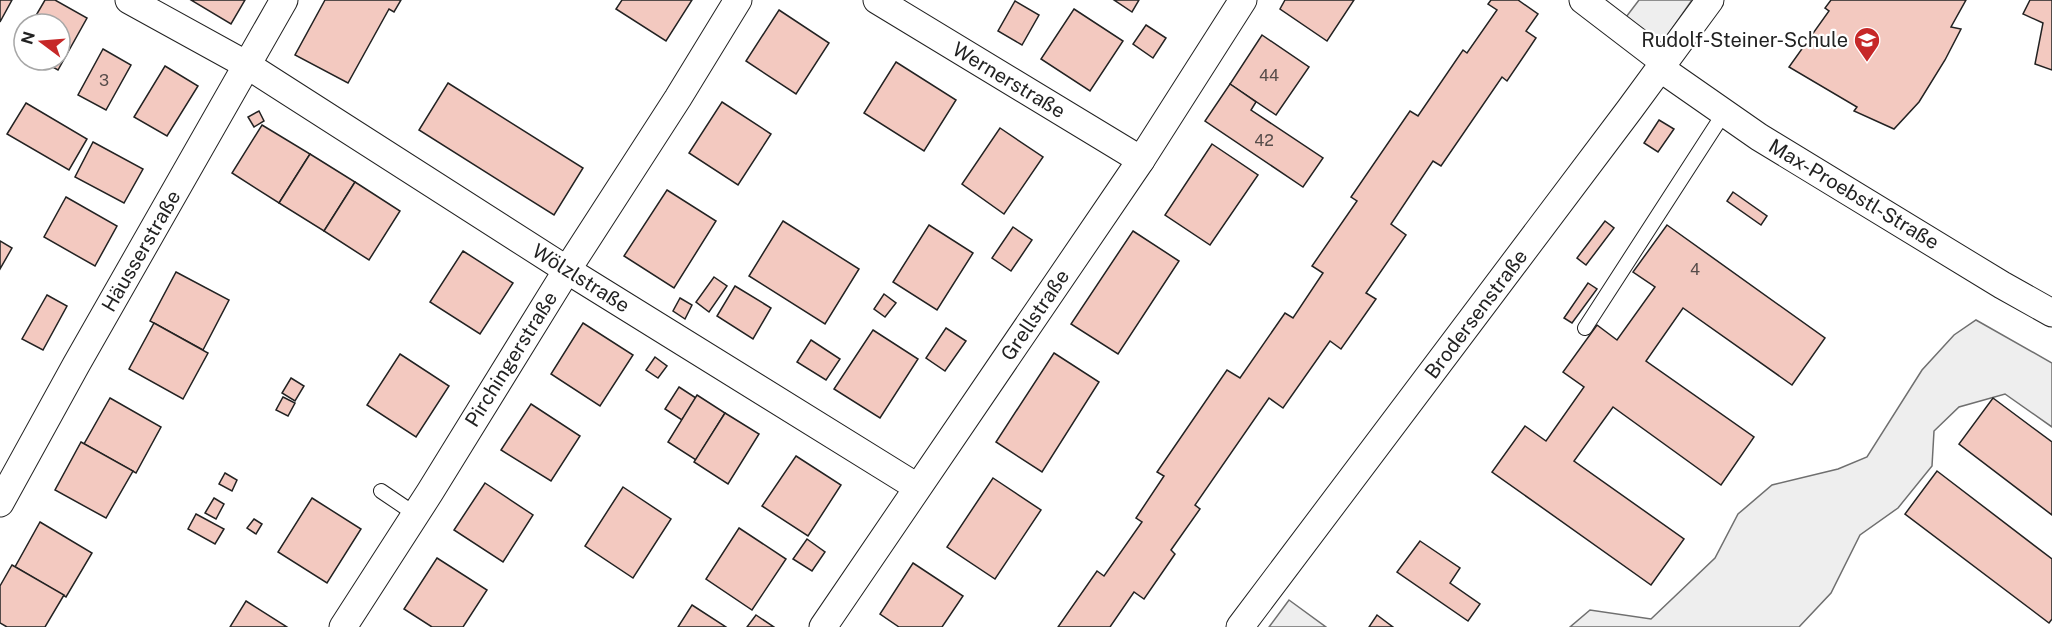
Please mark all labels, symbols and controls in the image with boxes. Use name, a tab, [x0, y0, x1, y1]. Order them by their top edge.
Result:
north arrow	[12, 12, 72, 72]
school or university icon: Rudolf-Steiner-Schule	[1852, 25, 1882, 63]
place label: Rudolf-Steiner-Schule	[1641, 28, 1848, 52]
text: N	[17, 29, 39, 47]
street label: Wernerstraße	[948, 37, 1070, 123]
house number: 44	[1259, 66, 1279, 85]
house number: 3	[99, 71, 109, 90]
house number: 42	[1254, 131, 1274, 150]
street label: Max-Proebstl-Straße	[1765, 134, 1943, 254]
street label: Häusserstraße	[96, 186, 186, 316]
street label: Wölzlstraße	[528, 239, 634, 317]
street label: Brodersenstraße	[1420, 245, 1532, 383]
house number: 4	[1690, 260, 1700, 279]
street label: Grellstraße	[996, 265, 1074, 365]
street label: Pirchingerstraße	[460, 287, 562, 431]

